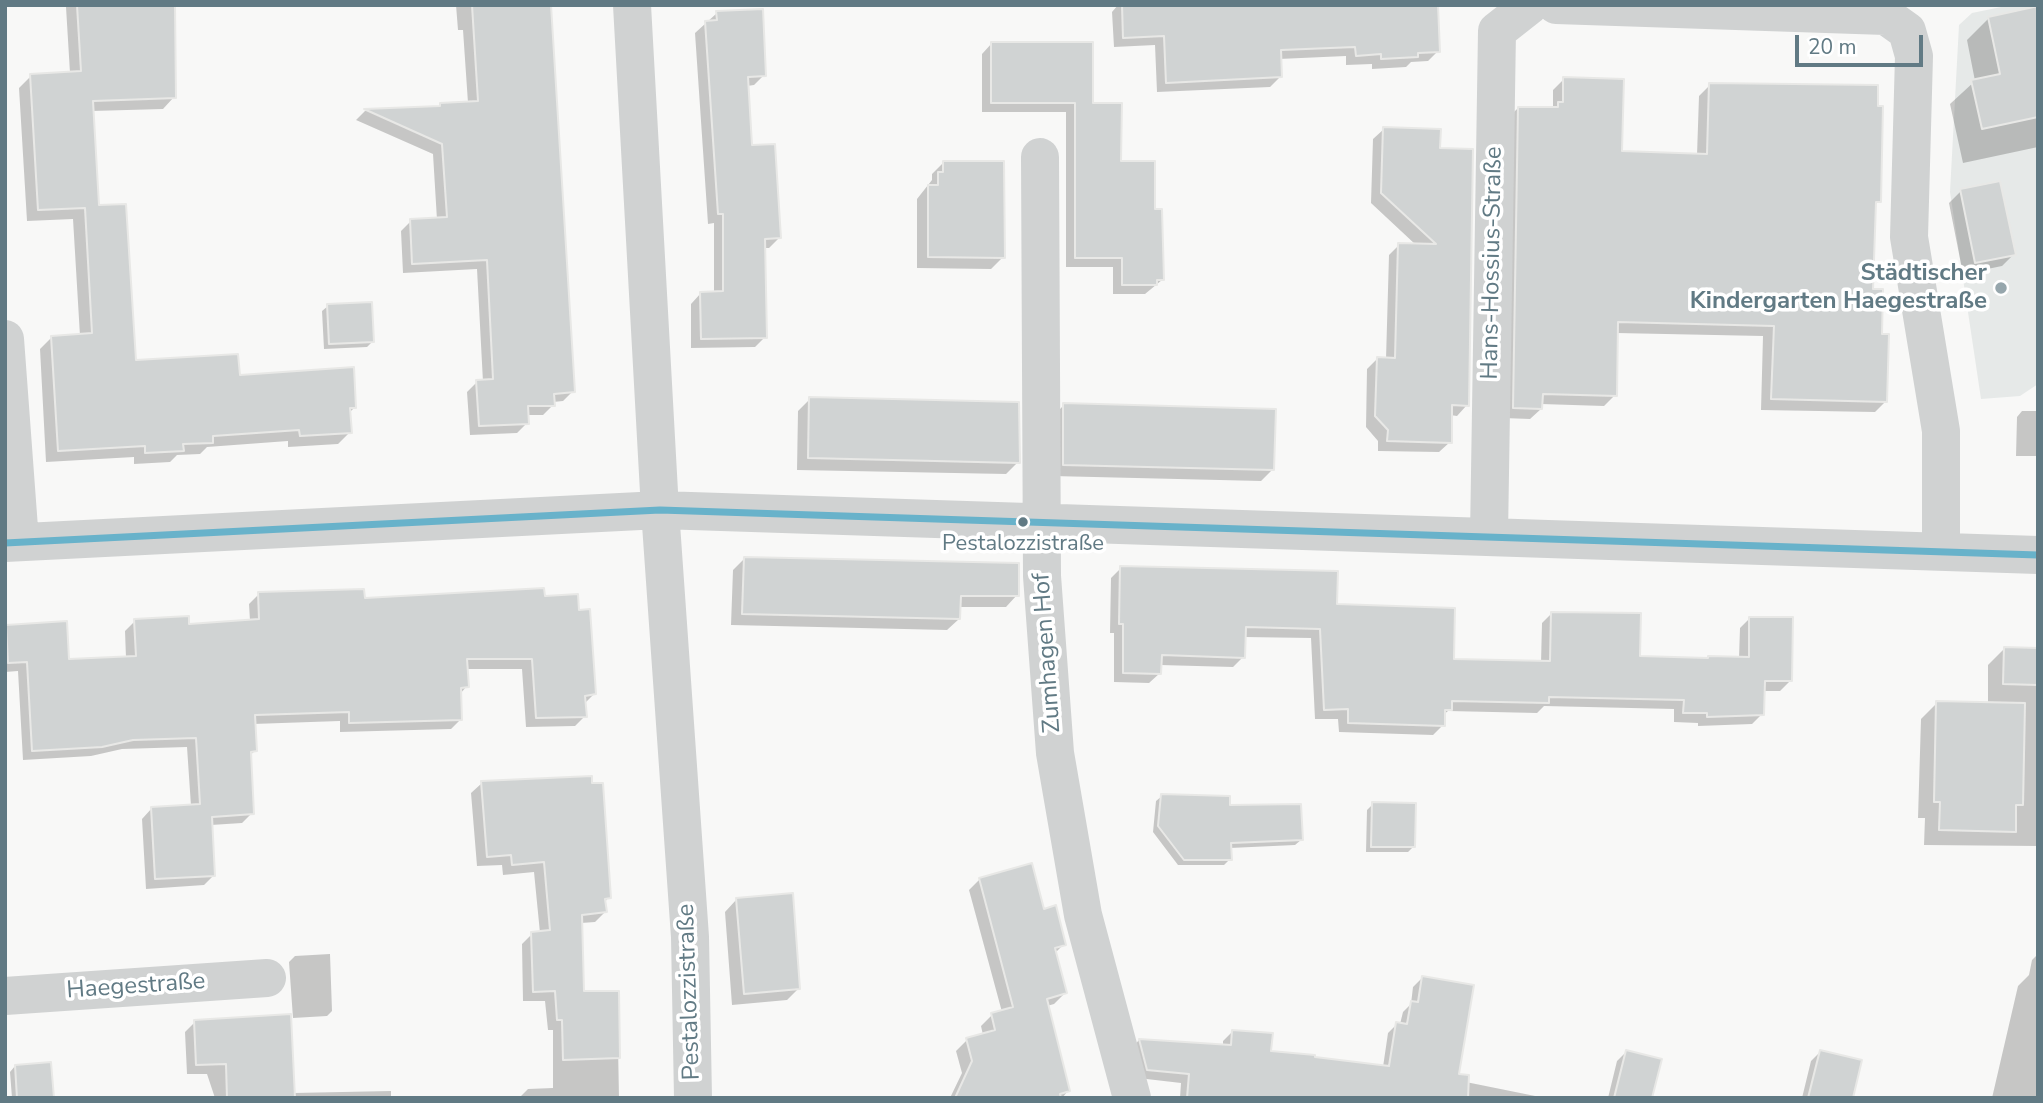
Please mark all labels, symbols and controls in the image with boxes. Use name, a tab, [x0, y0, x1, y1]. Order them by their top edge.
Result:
scale bar	[1798, 21, 1926, 65]
text: 20 m	[1808, 33, 1857, 61]
street label: Hans-Hossius-Straße	[1477, 146, 1509, 380]
place label: Städtischer Kindergarten Haegestraße	[1690, 260, 1987, 316]
marker: Städtischer Kindergarten Haegestraße	[1993, 280, 2009, 296]
marker: Pestalozzistraße	[1016, 515, 1030, 529]
place label: Pestalozzistraße	[942, 532, 1104, 558]
street label: Zumhagen Hof	[1028, 572, 1068, 734]
street label: Pestalozzistraße	[673, 903, 707, 1081]
street label: Haegestraße	[66, 968, 206, 1006]

